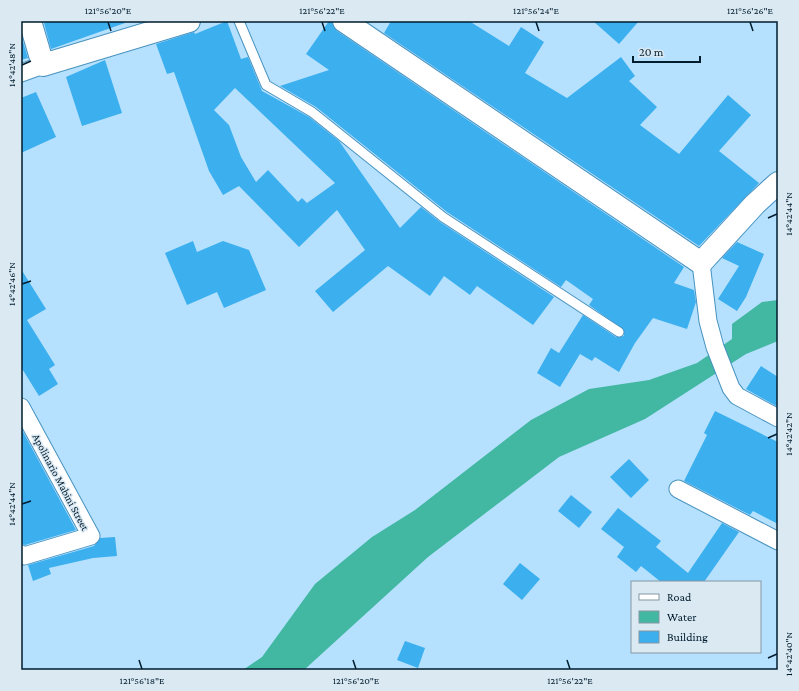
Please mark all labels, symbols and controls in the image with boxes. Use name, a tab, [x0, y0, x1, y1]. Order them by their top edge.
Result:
text: 121°56'20"E	[85, 5, 132, 16]
text: 121°56'22"E	[299, 5, 345, 16]
text: 121°56'24"E	[513, 5, 559, 16]
text: 121°56'26"E	[727, 5, 774, 16]
scale bar	[633, 38, 700, 64]
text: 14°42'48"N	[6, 43, 17, 87]
text: 20 m	[639, 45, 664, 59]
text: 14°42'44"N	[783, 192, 794, 236]
text: 14°42'46"N	[6, 262, 17, 306]
text: 14°42'42"N	[783, 412, 794, 456]
street label: Apolinario Mabini Street	[29, 432, 92, 533]
text: 14°42'44"N	[6, 482, 17, 526]
legend	[631, 581, 761, 653]
text: Road	[667, 590, 692, 604]
text: Water	[667, 610, 697, 624]
text: Building	[667, 630, 708, 644]
text: 14°42'40"N	[783, 631, 794, 676]
text: 121°56'18"E	[120, 675, 165, 686]
text: 121°56'20"E	[333, 675, 380, 686]
text: 121°56'22"E	[547, 675, 593, 686]

